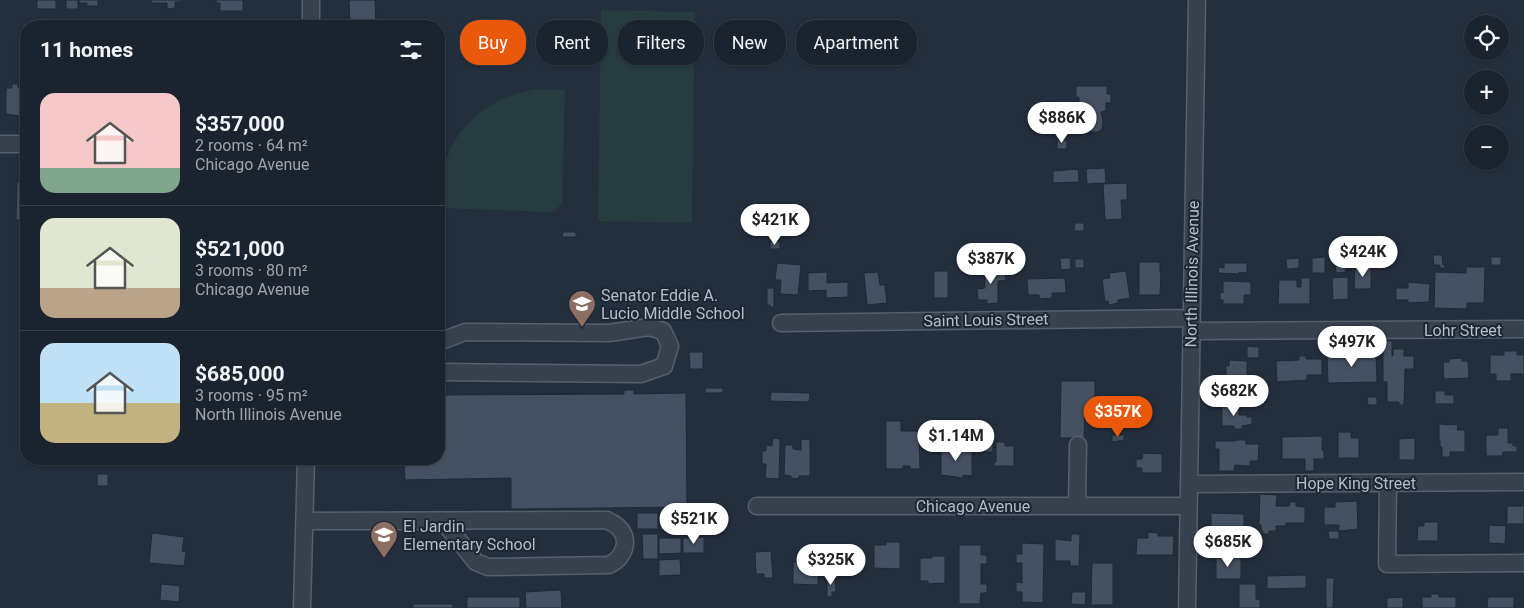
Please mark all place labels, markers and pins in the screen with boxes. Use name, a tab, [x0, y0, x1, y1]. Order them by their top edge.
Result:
pin: $886K	[1027, 102, 1097, 144]
pin: $421K	[740, 204, 810, 246]
pin: $424K	[1328, 236, 1398, 278]
pin: $387K	[956, 242, 1026, 285]
place label: Senator Eddie A. Lucio Middle School	[601, 286, 745, 323]
school or university icon: Senator Eddie A. Lucio Middle School	[567, 289, 597, 328]
pin: $497K	[1317, 326, 1387, 368]
pin: $682K	[1199, 374, 1269, 417]
pin: $357K	[1083, 396, 1153, 438]
pin: $1.14M	[915, 420, 997, 462]
pin: $521K	[659, 502, 729, 545]
place label: El Jardin Elementary School	[403, 517, 536, 554]
school or university icon: El Jardin Elementary School	[369, 520, 399, 559]
pin: $685K	[1193, 526, 1263, 568]
pin: $325K	[796, 544, 866, 586]

